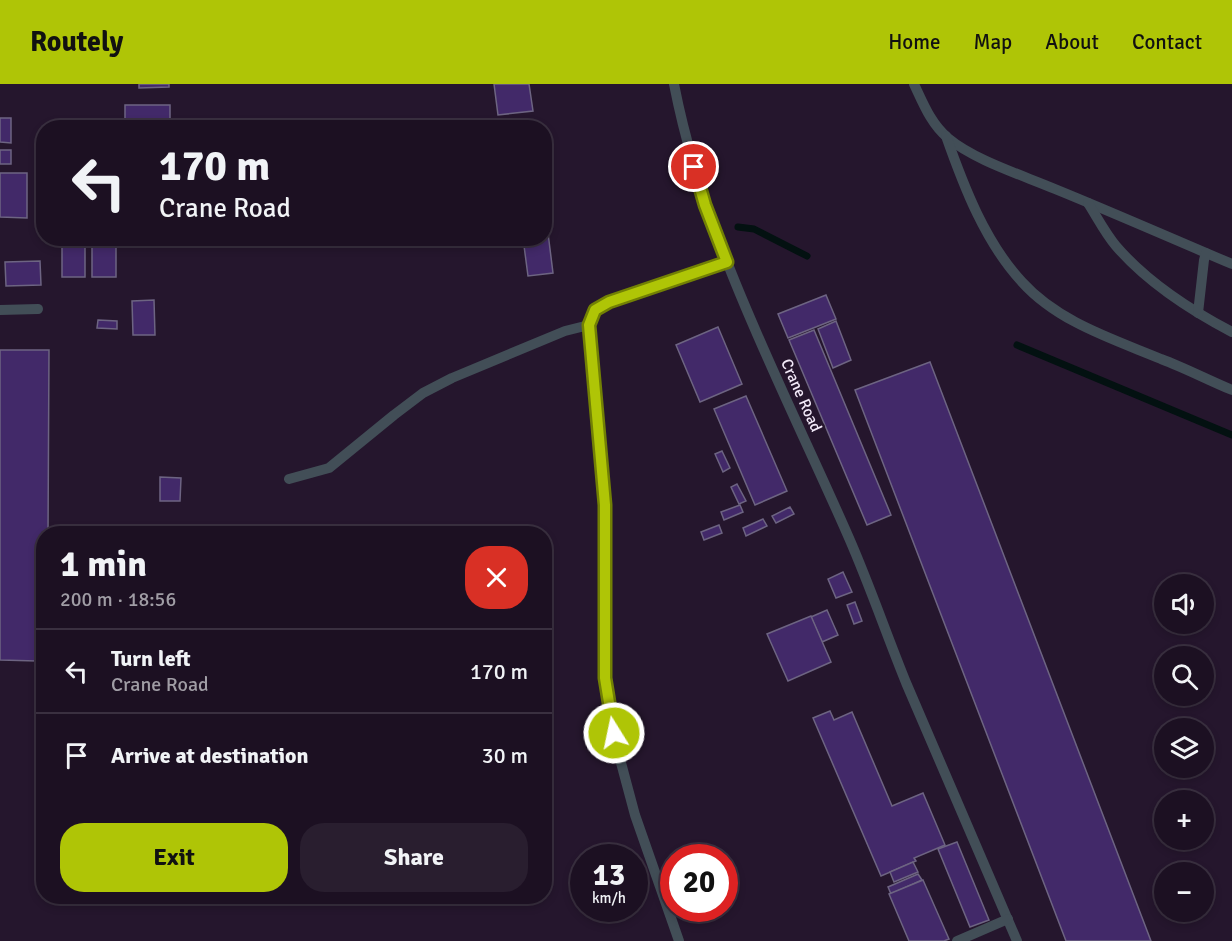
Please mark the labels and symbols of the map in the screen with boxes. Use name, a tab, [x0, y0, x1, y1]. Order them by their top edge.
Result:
pin	[668, 141, 719, 192]
street label: Crane Road	[776, 356, 826, 435]
position arrow	[582, 701, 646, 765]
speed limit sign: 20	[660, 844, 738, 922]

